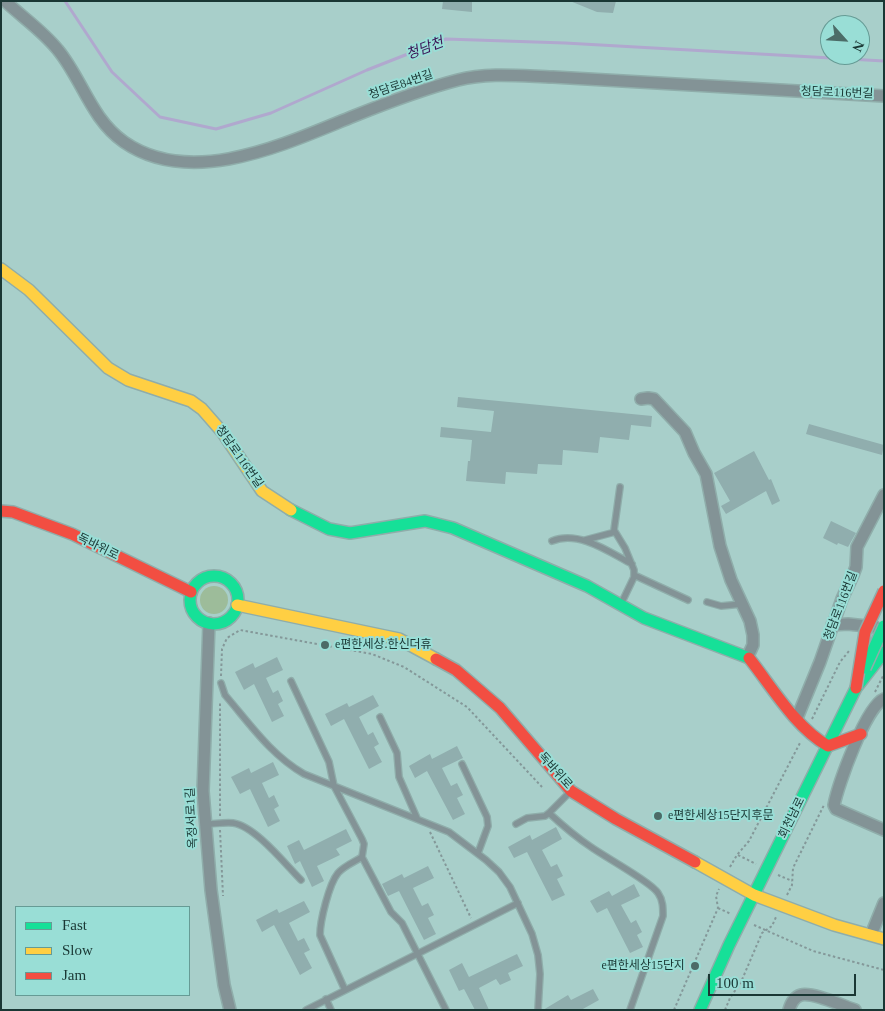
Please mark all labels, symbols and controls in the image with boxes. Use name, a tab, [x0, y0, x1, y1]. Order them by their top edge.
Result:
north arrow	[820, 15, 870, 65]
water label: 청담천	[404, 34, 446, 64]
text: N	[849, 39, 867, 54]
street label: 청담로84번길	[367, 67, 435, 103]
street label: 청담로116번길	[800, 85, 874, 101]
street label: 청담로116번길	[212, 423, 266, 491]
street label: 독바위로	[75, 531, 121, 563]
street label: 청담로116번길	[821, 569, 861, 643]
place label: e편한세상.한신더휴	[335, 638, 432, 652]
marker: e편한세상.한신더휴	[319, 639, 331, 651]
street label: 독바위로	[535, 750, 575, 792]
street label: 옥정서로1길	[183, 787, 201, 849]
street label: 회천남로	[776, 795, 808, 841]
place label: e편한세상15단지후문	[668, 809, 774, 823]
marker: e편한세상15단지후문	[652, 810, 664, 822]
legend	[15, 906, 190, 996]
text: Fast	[62, 917, 87, 933]
text: Slow	[62, 942, 93, 958]
place label: e편한세상15단지	[601, 959, 685, 973]
marker: e편한세상15단지	[689, 960, 701, 972]
scale bar	[710, 964, 858, 996]
text: Jam	[62, 967, 86, 983]
text: 100 m	[716, 975, 754, 991]

